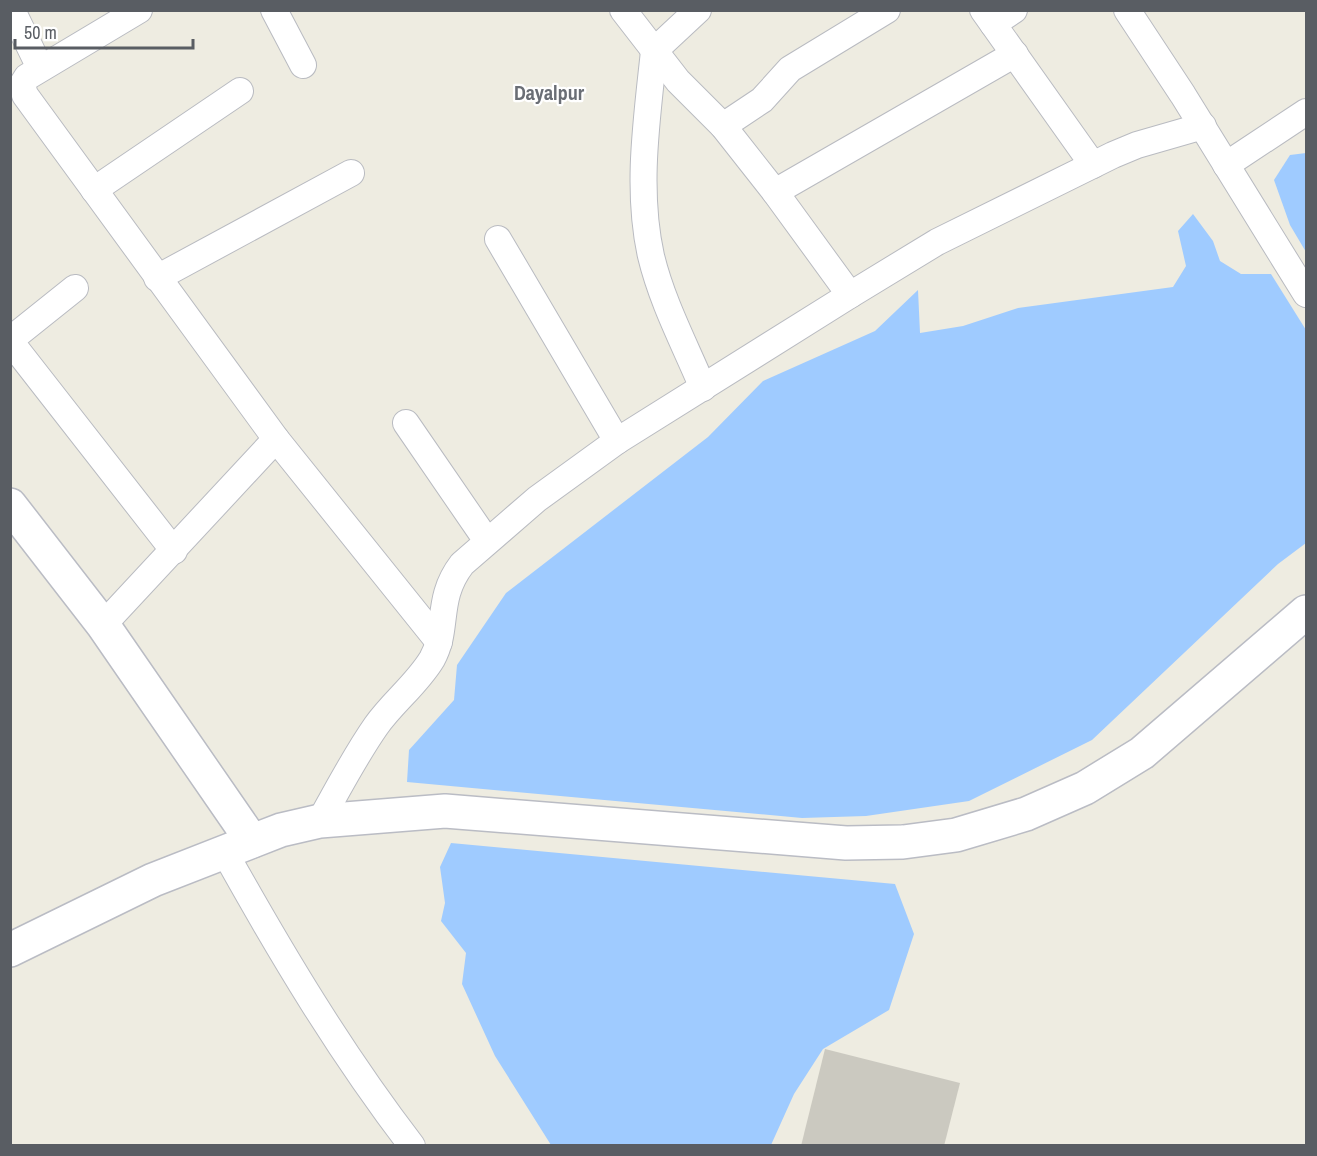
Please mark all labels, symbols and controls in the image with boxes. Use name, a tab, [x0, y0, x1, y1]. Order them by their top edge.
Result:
scale bar	[15, 12, 194, 50]
text: 50 m	[24, 20, 57, 45]
district label: Dayalpur	[514, 79, 585, 106]

